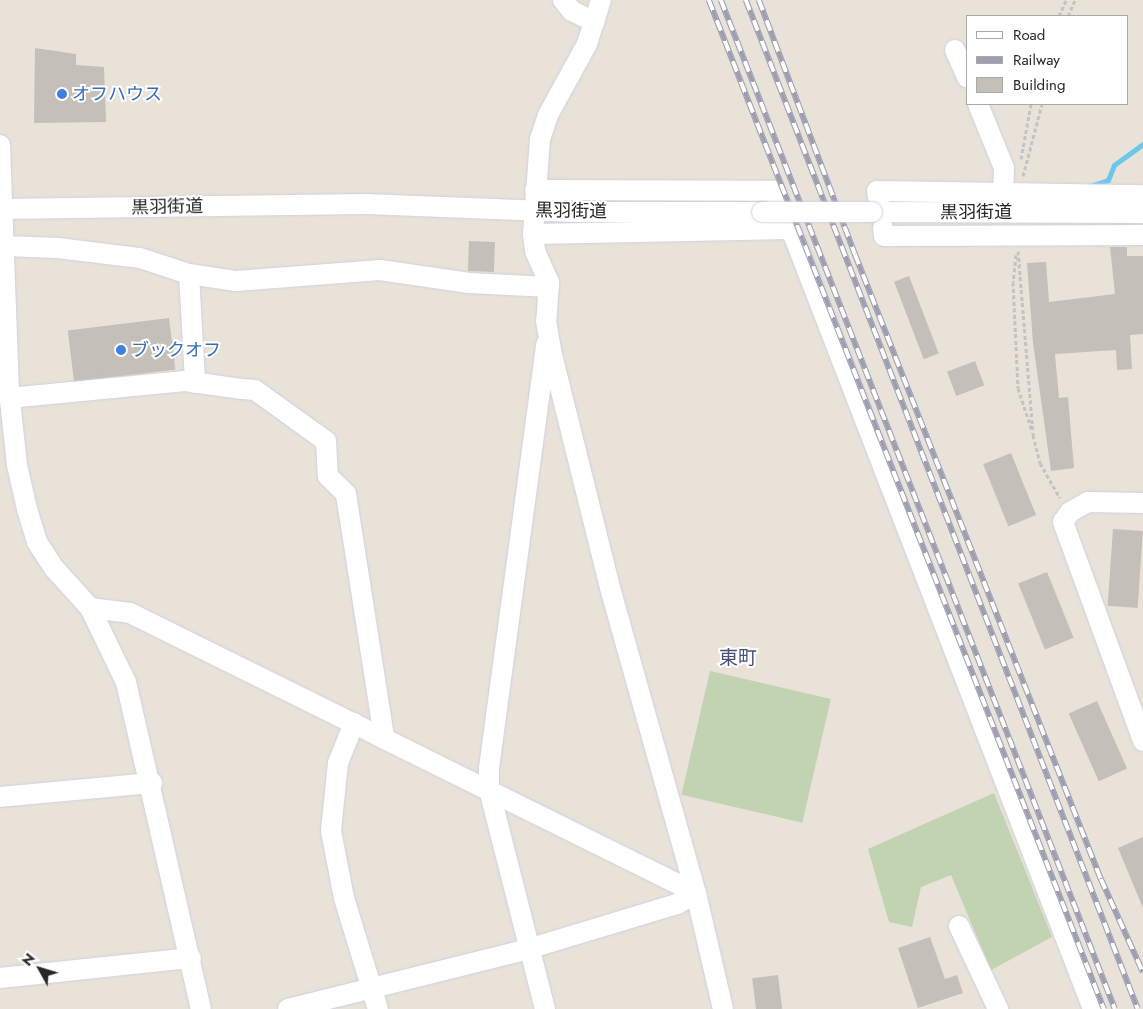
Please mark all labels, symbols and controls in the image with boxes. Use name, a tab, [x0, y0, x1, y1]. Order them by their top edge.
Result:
legend	[966, 15, 1128, 105]
text: Road	[1013, 24, 1045, 46]
text: Railway	[1013, 49, 1060, 71]
text: Building	[1013, 74, 1065, 96]
place label: オフハウス	[72, 83, 162, 105]
marker: オフハウス	[56, 88, 68, 100]
street label: 黒羽街道	[131, 196, 203, 218]
street label: 黒羽街道	[535, 200, 607, 222]
street label: 黒羽街道	[940, 201, 1012, 223]
place label: ブックオフ	[131, 339, 221, 361]
marker: ブックオフ	[115, 344, 127, 356]
district label: 東町	[719, 647, 757, 669]
north arrow	[15, 944, 65, 994]
text: N	[17, 949, 40, 970]

